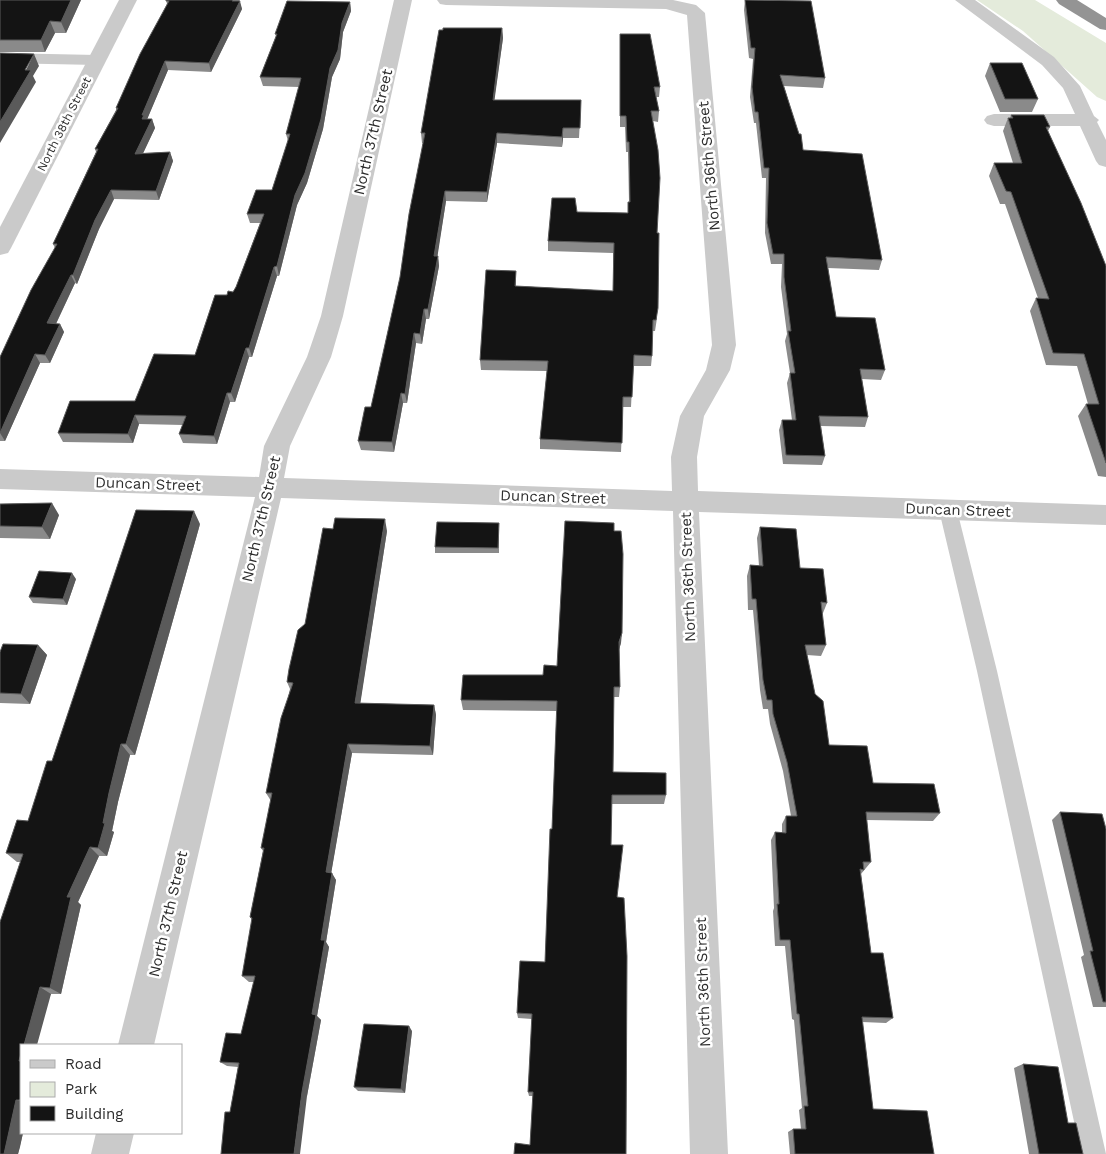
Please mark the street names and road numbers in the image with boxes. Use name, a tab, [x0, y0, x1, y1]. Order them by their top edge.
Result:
street label: North 37th Street	[350, 67, 396, 197]
street label: North 38th Street	[34, 74, 94, 174]
street label: North 36th Street	[694, 100, 724, 232]
street label: North 37th Street	[238, 454, 284, 584]
street label: Duncan Street	[95, 473, 202, 495]
street label: Duncan Street	[500, 486, 607, 508]
street label: Duncan Street	[905, 499, 1012, 521]
street label: North 36th Street	[677, 511, 699, 642]
street label: North 37th Street	[145, 849, 191, 979]
street label: North 36th Street	[692, 916, 714, 1047]

